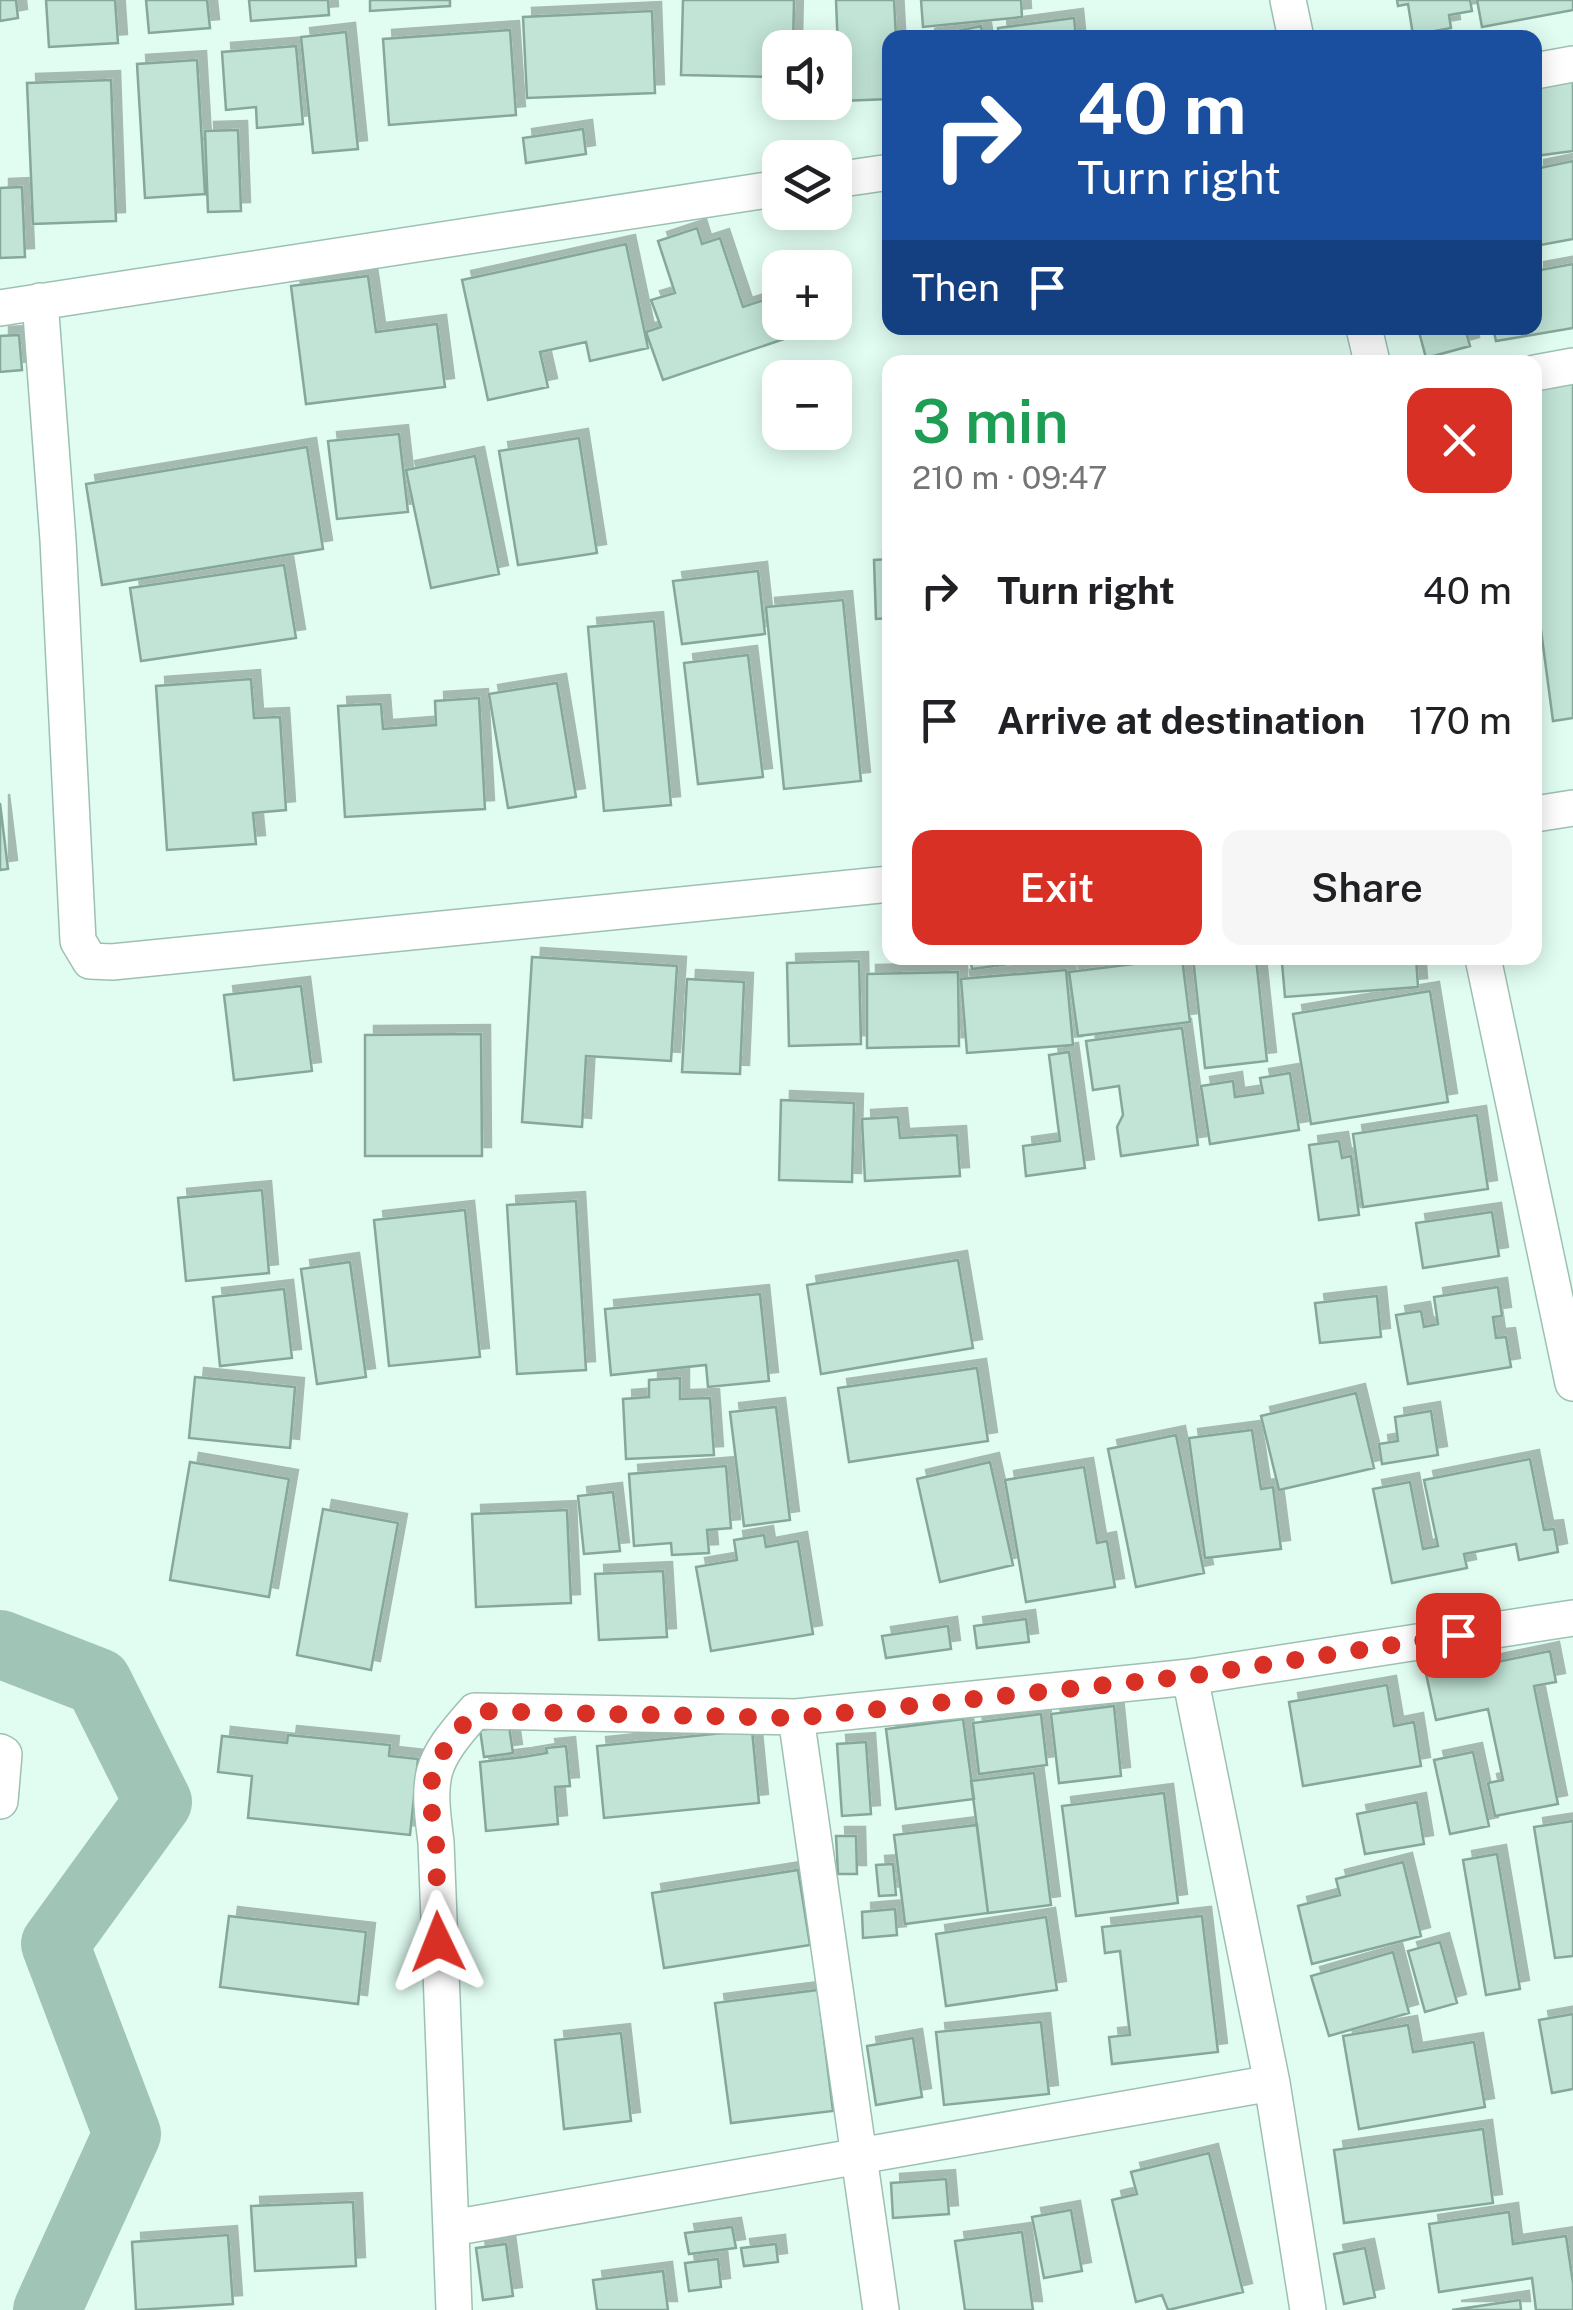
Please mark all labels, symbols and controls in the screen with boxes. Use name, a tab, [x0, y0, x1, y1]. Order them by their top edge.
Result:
map controls	[762, 30, 852, 450]
button: sound	[762, 30, 852, 120]
text: 40 m	[1077, 67, 1247, 150]
icon: right	[912, 70, 1042, 200]
button: layers	[762, 140, 852, 230]
text: Turn right	[1077, 151, 1281, 204]
button: +	[762, 250, 852, 340]
icon: arrive	[1020, 260, 1075, 315]
text: Then	[912, 265, 1000, 310]
button: −	[762, 360, 852, 450]
text: 3 min	[912, 386, 1069, 457]
button: close	[1407, 388, 1512, 493]
text: 210 m · 09:47	[912, 459, 1108, 496]
icon: right	[912, 563, 967, 618]
text: Turn right	[997, 568, 1175, 613]
text: 40 m	[1423, 568, 1512, 613]
icon: arrive	[912, 693, 967, 748]
text: Arrive at destination	[997, 698, 1365, 743]
text: 170 m	[1409, 698, 1512, 743]
button: Exit	[912, 830, 1202, 945]
button: Share	[1222, 830, 1512, 945]
pin	[1416, 1593, 1501, 1678]
icon: arrive	[1431, 1608, 1486, 1663]
position arrow	[386, 1890, 490, 1994]

